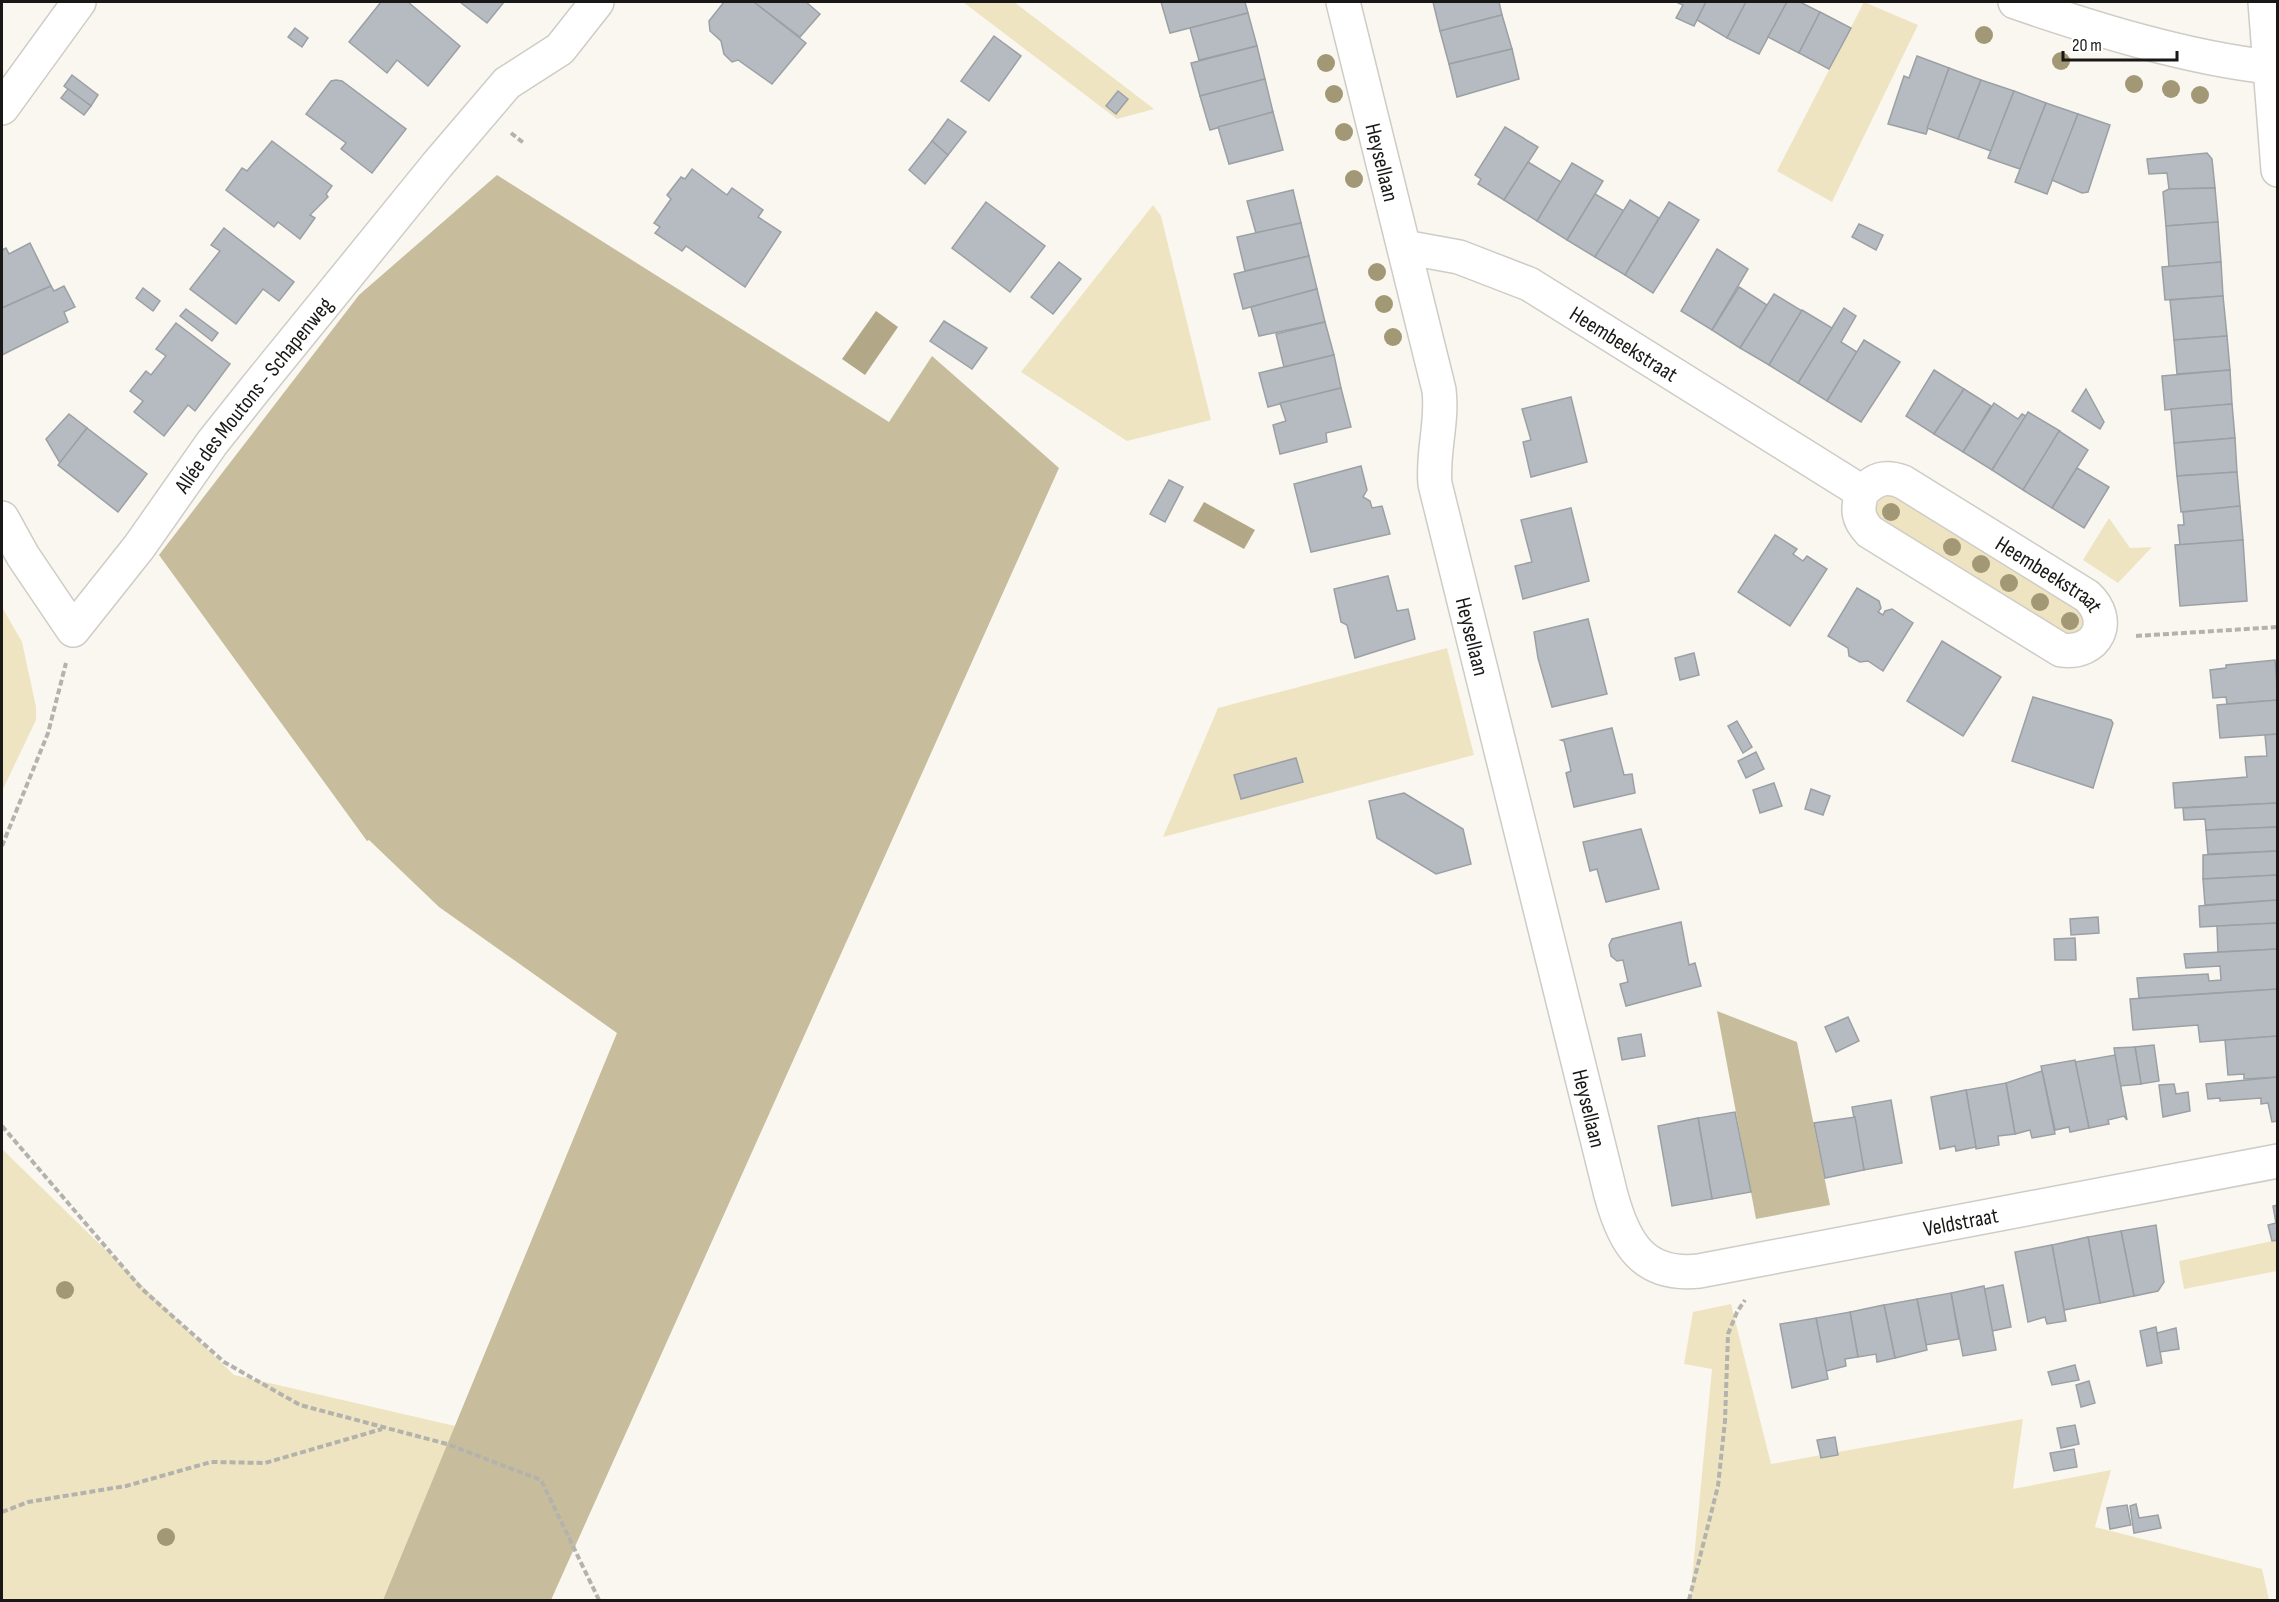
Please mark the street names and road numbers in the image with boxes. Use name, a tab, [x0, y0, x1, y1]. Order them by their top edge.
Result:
street label: Heysellaan	[1358, 121, 1404, 204]
street label: Allée des Moutons - Schapenweg	[169, 292, 339, 500]
street label: Heembeekstraat	[1564, 301, 1683, 389]
street label: Heembeekstraat	[1990, 531, 2108, 618]
street label: Heysellaan	[1449, 595, 1494, 679]
street label: Heysellaan	[1565, 1067, 1611, 1150]
street label: Veldstraat	[1921, 1202, 2001, 1243]

